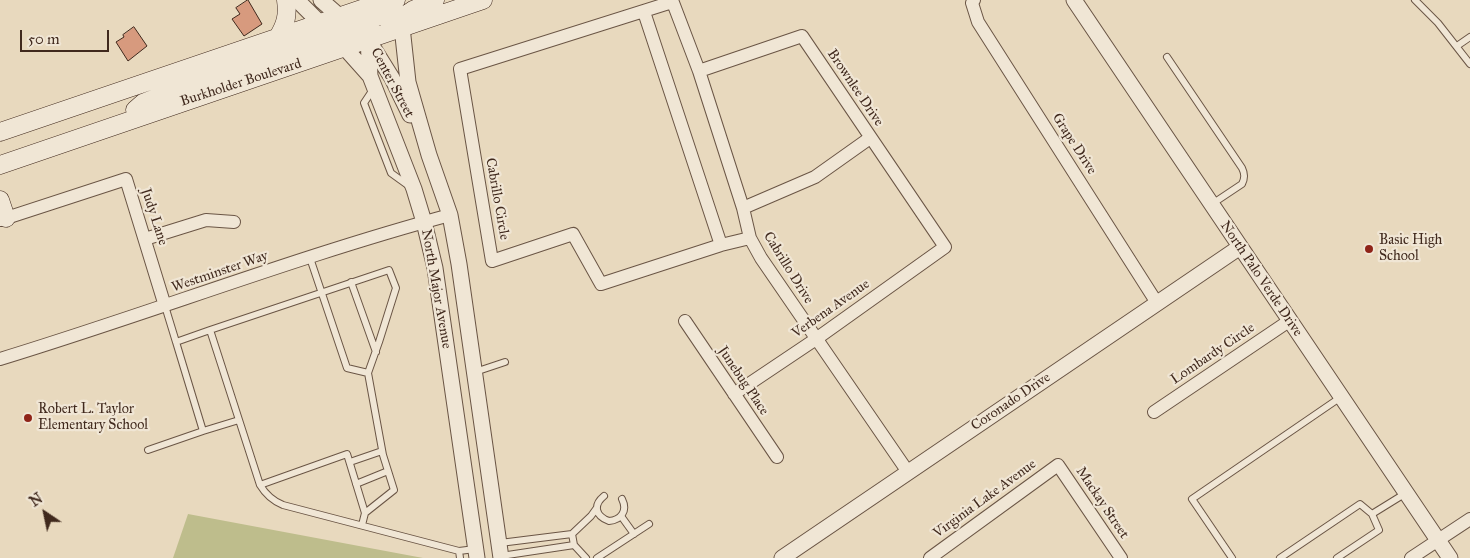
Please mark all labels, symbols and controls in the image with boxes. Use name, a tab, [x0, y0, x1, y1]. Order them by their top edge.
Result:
scale bar	[22, 20, 111, 52]
text: 50 m	[28, 30, 60, 48]
street label: Center Street	[367, 45, 417, 121]
street label: Brownlee Drive	[823, 46, 887, 130]
street label: Burkholder Boulevard	[178, 56, 304, 110]
street label: Grape Drive	[1048, 110, 1100, 178]
street label: Cabrillo Circle	[482, 157, 512, 241]
street label: Judy Lane	[137, 186, 171, 248]
street label: North Palo Verde Drive	[1216, 218, 1306, 340]
street label: North Major Avenue	[417, 228, 455, 350]
street label: Cabrillo Drive	[759, 229, 817, 307]
place label: Basic High School	[1379, 233, 1442, 266]
marker: Basic High School	[1363, 243, 1375, 255]
street label: Westminster Way	[170, 248, 270, 296]
street label: Verbena Avenue	[789, 276, 873, 342]
street label: Lombardy Circle	[1168, 320, 1258, 388]
street label: Junebug Place	[714, 343, 772, 419]
street label: Coronado Drive	[968, 369, 1054, 435]
place label: Robert L. Taylor Elementary School	[38, 402, 148, 434]
marker: Robert L. Taylor Elementary School	[22, 412, 34, 424]
street label: Virginia Lake Avenue	[930, 456, 1040, 542]
street label: Mackay Street	[1072, 464, 1132, 542]
north arrow	[20, 488, 70, 538]
text: N	[27, 490, 46, 511]

